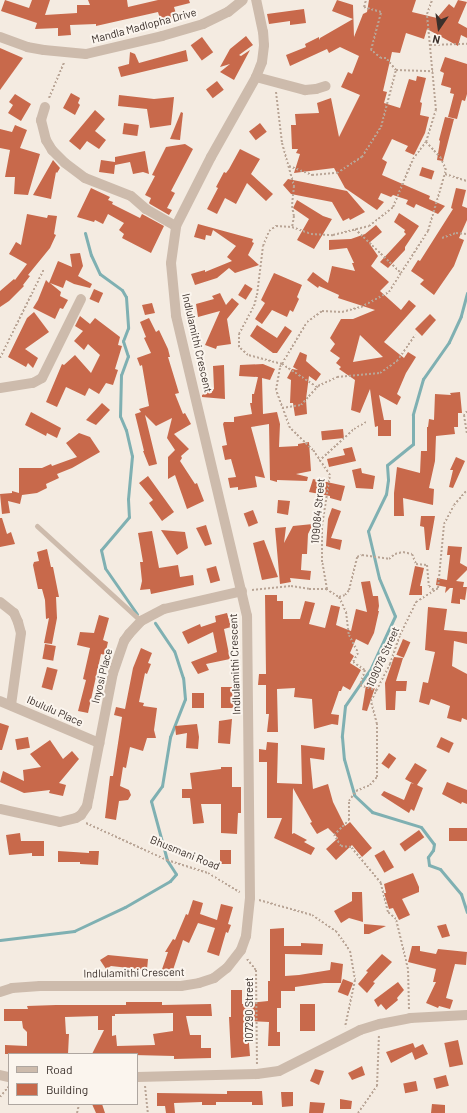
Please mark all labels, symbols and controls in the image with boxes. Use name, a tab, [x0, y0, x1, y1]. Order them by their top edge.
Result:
street label: Mandla Madlopha Drive	[90, 6, 198, 46]
north arrow	[419, 8, 459, 48]
text: N	[431, 33, 441, 47]
street label: Indlulamithi Crescent	[179, 292, 215, 394]
street label: 109084 Street	[309, 478, 327, 544]
street label: Indlulamithi Crescent	[227, 613, 243, 715]
street label: 109078 Street	[364, 625, 402, 689]
street label: Inyosi Place	[89, 647, 115, 705]
street label: Ibululu Place	[25, 693, 85, 729]
street label: Bhusmani Road	[148, 833, 222, 873]
street label: Indlulamithi Crescent	[83, 966, 185, 980]
street label: 107290 Street	[242, 977, 256, 1043]
legend	[8, 1053, 138, 1105]
text: Road	[46, 1062, 73, 1076]
text: Building	[46, 1082, 88, 1096]

